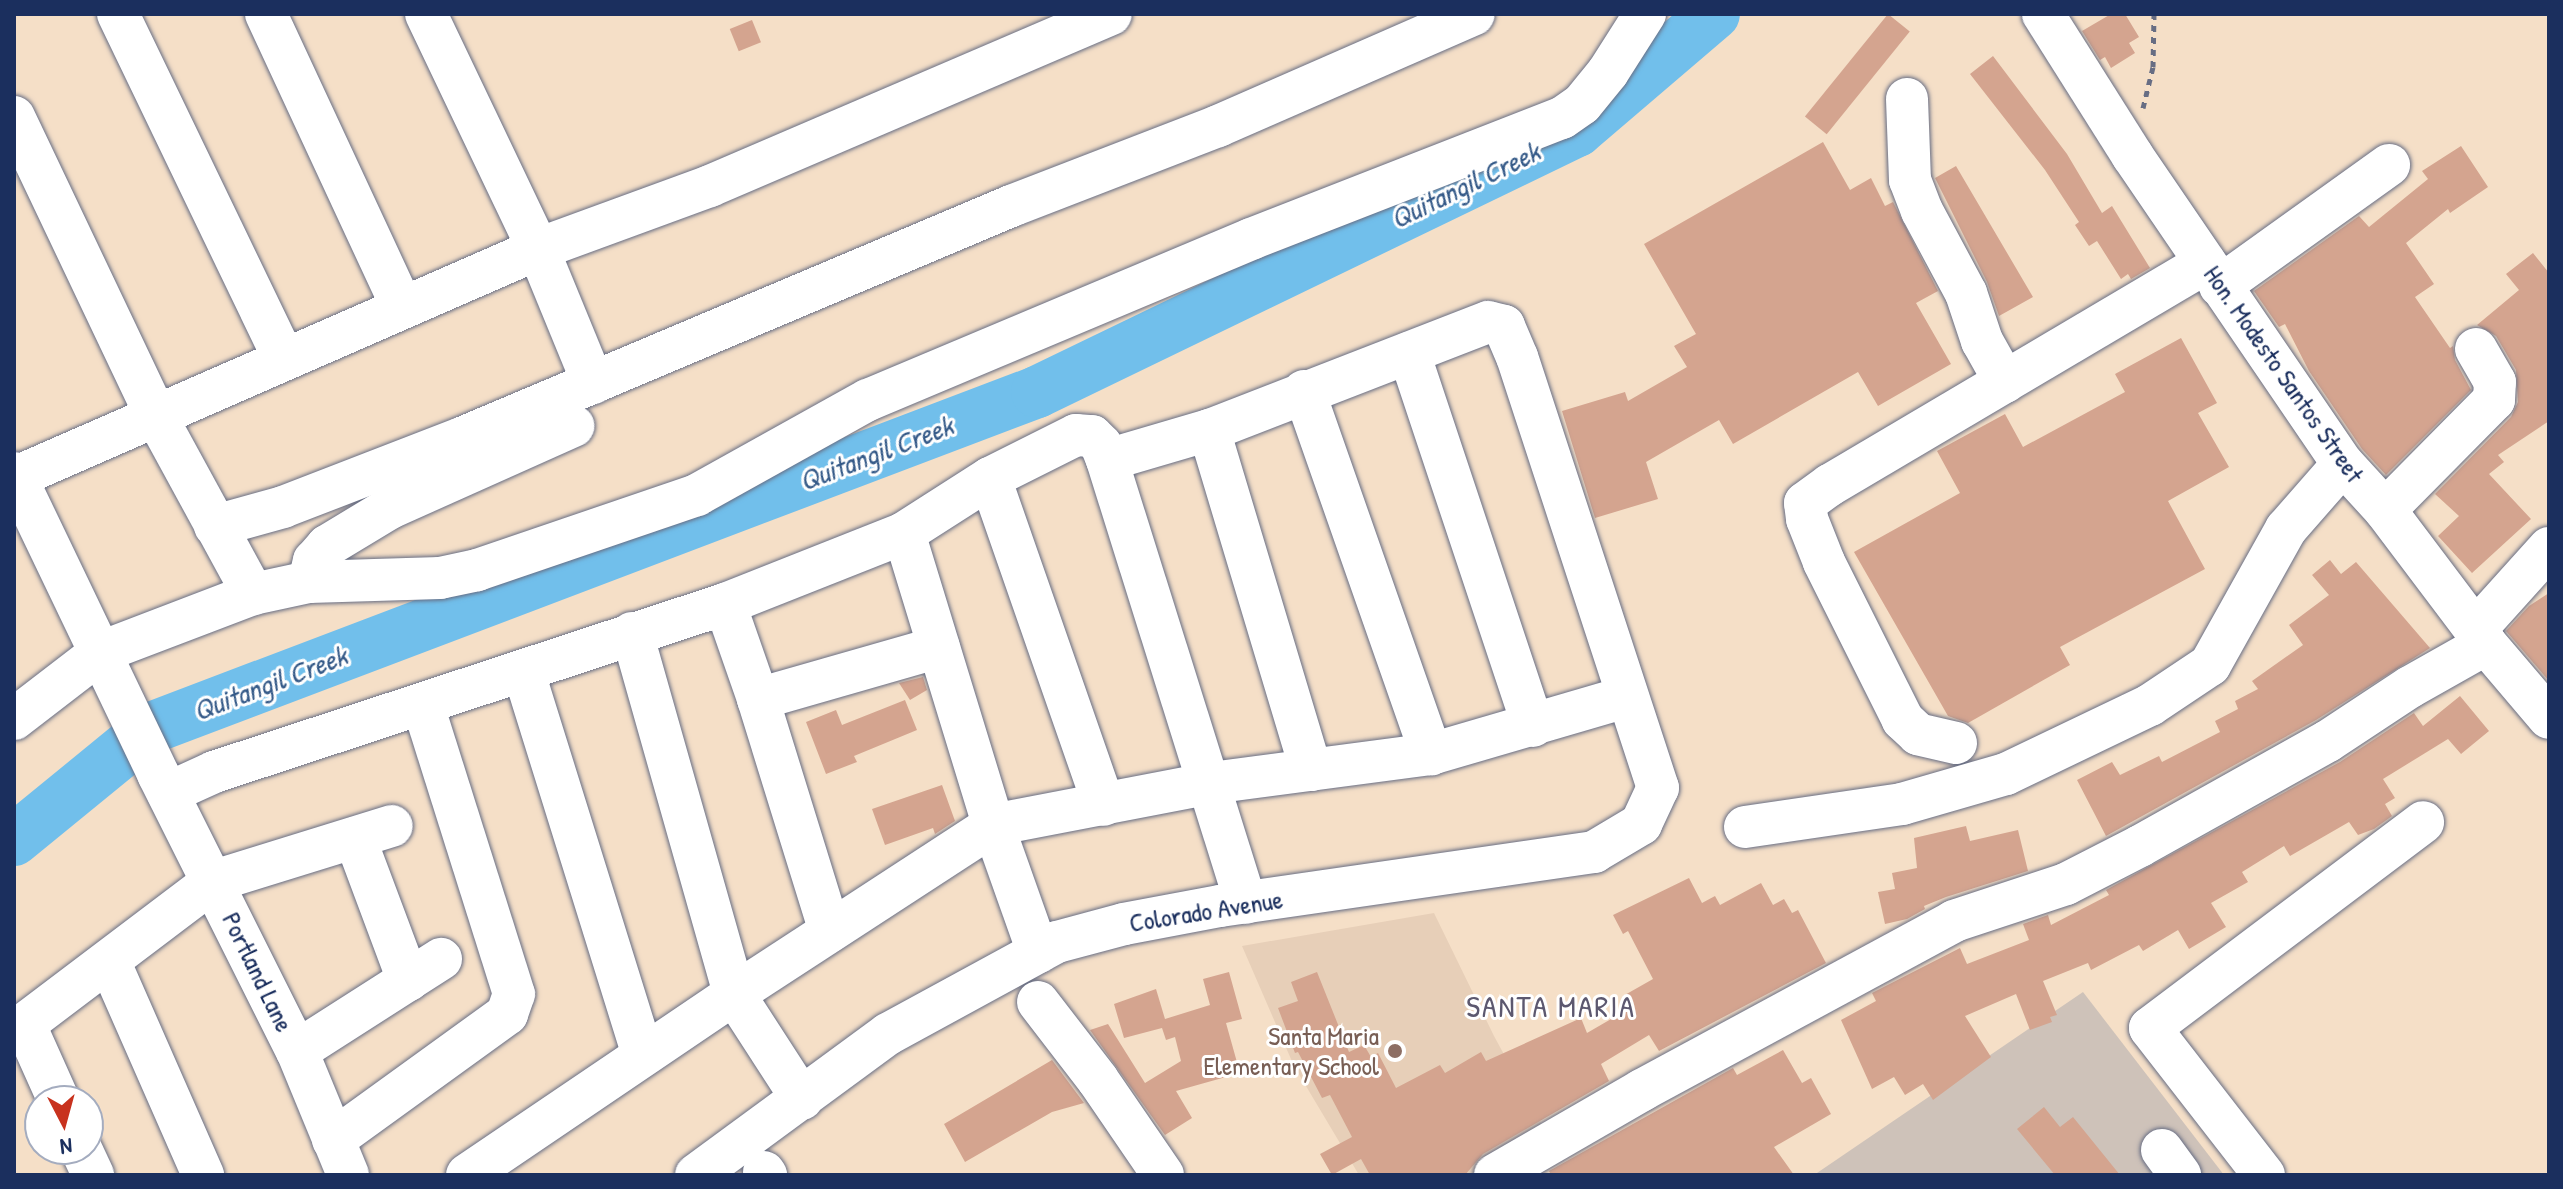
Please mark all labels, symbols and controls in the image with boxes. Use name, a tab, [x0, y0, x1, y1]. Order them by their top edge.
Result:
water label: Quitangil Creek	[1385, 134, 1545, 236]
street label: Hon. Modesto Santos Street	[2197, 260, 2371, 488]
water label: Quitangil Creek	[794, 408, 958, 498]
water label: Quitangil Creek	[188, 638, 352, 728]
street label: Colorado Avenue	[1127, 883, 1285, 939]
street label: Portland Lane	[216, 907, 300, 1037]
district label: SANTA MARIA	[1466, 988, 1636, 1024]
place label: Santa Maria Elementary School	[1204, 1020, 1379, 1082]
marker: Santa Maria Elementary School	[1386, 1042, 1404, 1060]
north arrow	[24, 1085, 104, 1165]
text: N	[59, 1131, 74, 1162]

